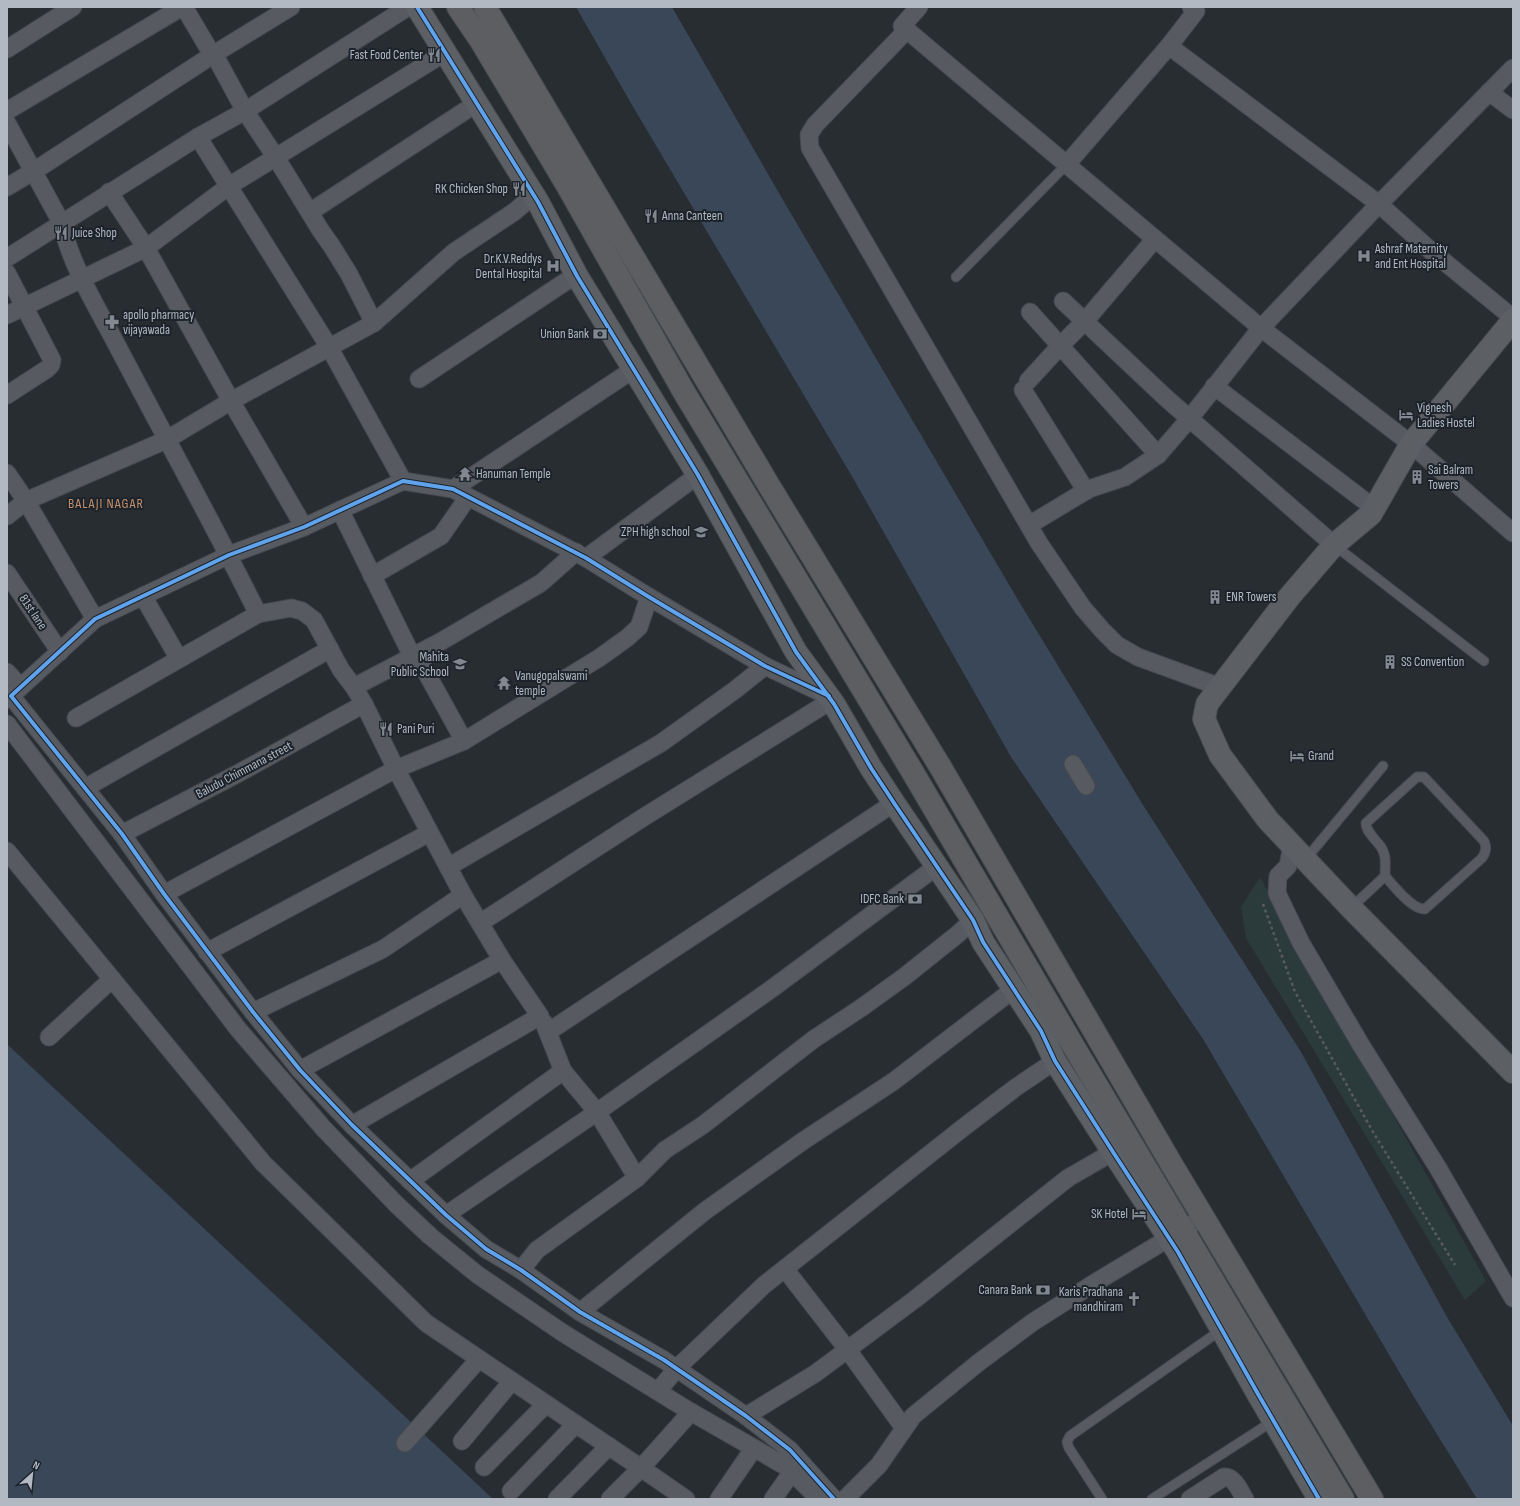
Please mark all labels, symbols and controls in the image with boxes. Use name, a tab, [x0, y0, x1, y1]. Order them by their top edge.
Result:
place label: Fast Food Center	[350, 47, 423, 63]
restaurant icon: Fast Food Center	[426, 47, 442, 63]
place label: RK Chicken Shop	[435, 181, 508, 197]
restaurant icon: RK Chicken Shop	[511, 181, 527, 197]
restaurant icon: Anna Canteen	[643, 208, 659, 224]
place label: Anna Canteen	[661, 208, 723, 224]
restaurant icon: Juice Shop	[53, 225, 69, 241]
place label: Juice Shop	[71, 225, 117, 241]
place label: Ashraf Maternity and Ent Hospital	[1374, 241, 1448, 272]
hospital icon: Ashraf Maternity and Ent Hospital	[1356, 248, 1372, 264]
place label: Dr.K.V.Reddys Dental Hospital	[476, 251, 542, 282]
hospital icon: Dr.K.V.Reddys Dental Hospital	[545, 258, 561, 274]
place label: apollo pharmacy vijayawada	[123, 307, 194, 338]
pharmacy icon: apollo pharmacy vijayawada	[104, 314, 120, 330]
place label: Union Bank	[540, 326, 589, 342]
bank icon: Union Bank	[592, 326, 608, 342]
place label: Vignesh Ladies Hostel	[1417, 400, 1475, 431]
hotel icon: Vignesh Ladies Hostel	[1398, 407, 1414, 423]
place label: Sai Balram Towers	[1428, 462, 1473, 493]
temple icon: Hanuman Temple	[457, 466, 473, 482]
place label: Hanuman Temple	[476, 466, 551, 482]
building icon: Sai Balram Towers	[1409, 469, 1425, 485]
district label: BALAJI NAGAR	[68, 495, 144, 512]
place label: ZPH high school	[621, 524, 690, 540]
school or university icon: ZPH high school	[693, 524, 709, 540]
building icon: ENR Towers	[1207, 589, 1223, 605]
place label: ENR Towers	[1226, 589, 1277, 605]
street label: 81st lane	[15, 591, 51, 633]
place label: Mahita Public School	[391, 649, 449, 680]
building icon: SS Convention	[1382, 654, 1398, 670]
place label: SS Convention	[1401, 654, 1464, 670]
school or university icon: Mahita Public School	[452, 656, 468, 672]
place label: Vanugopalswami temple	[515, 668, 587, 699]
temple icon: Vanugopalswami temple	[496, 675, 512, 691]
restaurant icon: Pani Puri	[378, 721, 394, 737]
place label: Pani Puri	[397, 721, 434, 737]
street label: Baludu Chimmana street	[193, 738, 295, 802]
hotel icon: Grand	[1289, 748, 1305, 764]
place label: Grand	[1308, 748, 1334, 764]
place label: IDFC Bank	[860, 891, 904, 907]
bank icon: IDFC Bank	[907, 891, 923, 907]
place label: SK Hotel	[1091, 1206, 1128, 1222]
hotel icon: SK Hotel	[1131, 1206, 1147, 1222]
place label: Canara Bank	[978, 1282, 1032, 1298]
bank icon: Canara Bank	[1035, 1282, 1051, 1298]
place label: Karis Pradhana mandhiram	[1059, 1284, 1123, 1315]
church icon: Karis Pradhana mandhiram	[1126, 1291, 1142, 1307]
north arrow	[12, 1454, 52, 1494]
text: N	[31, 1458, 42, 1473]

